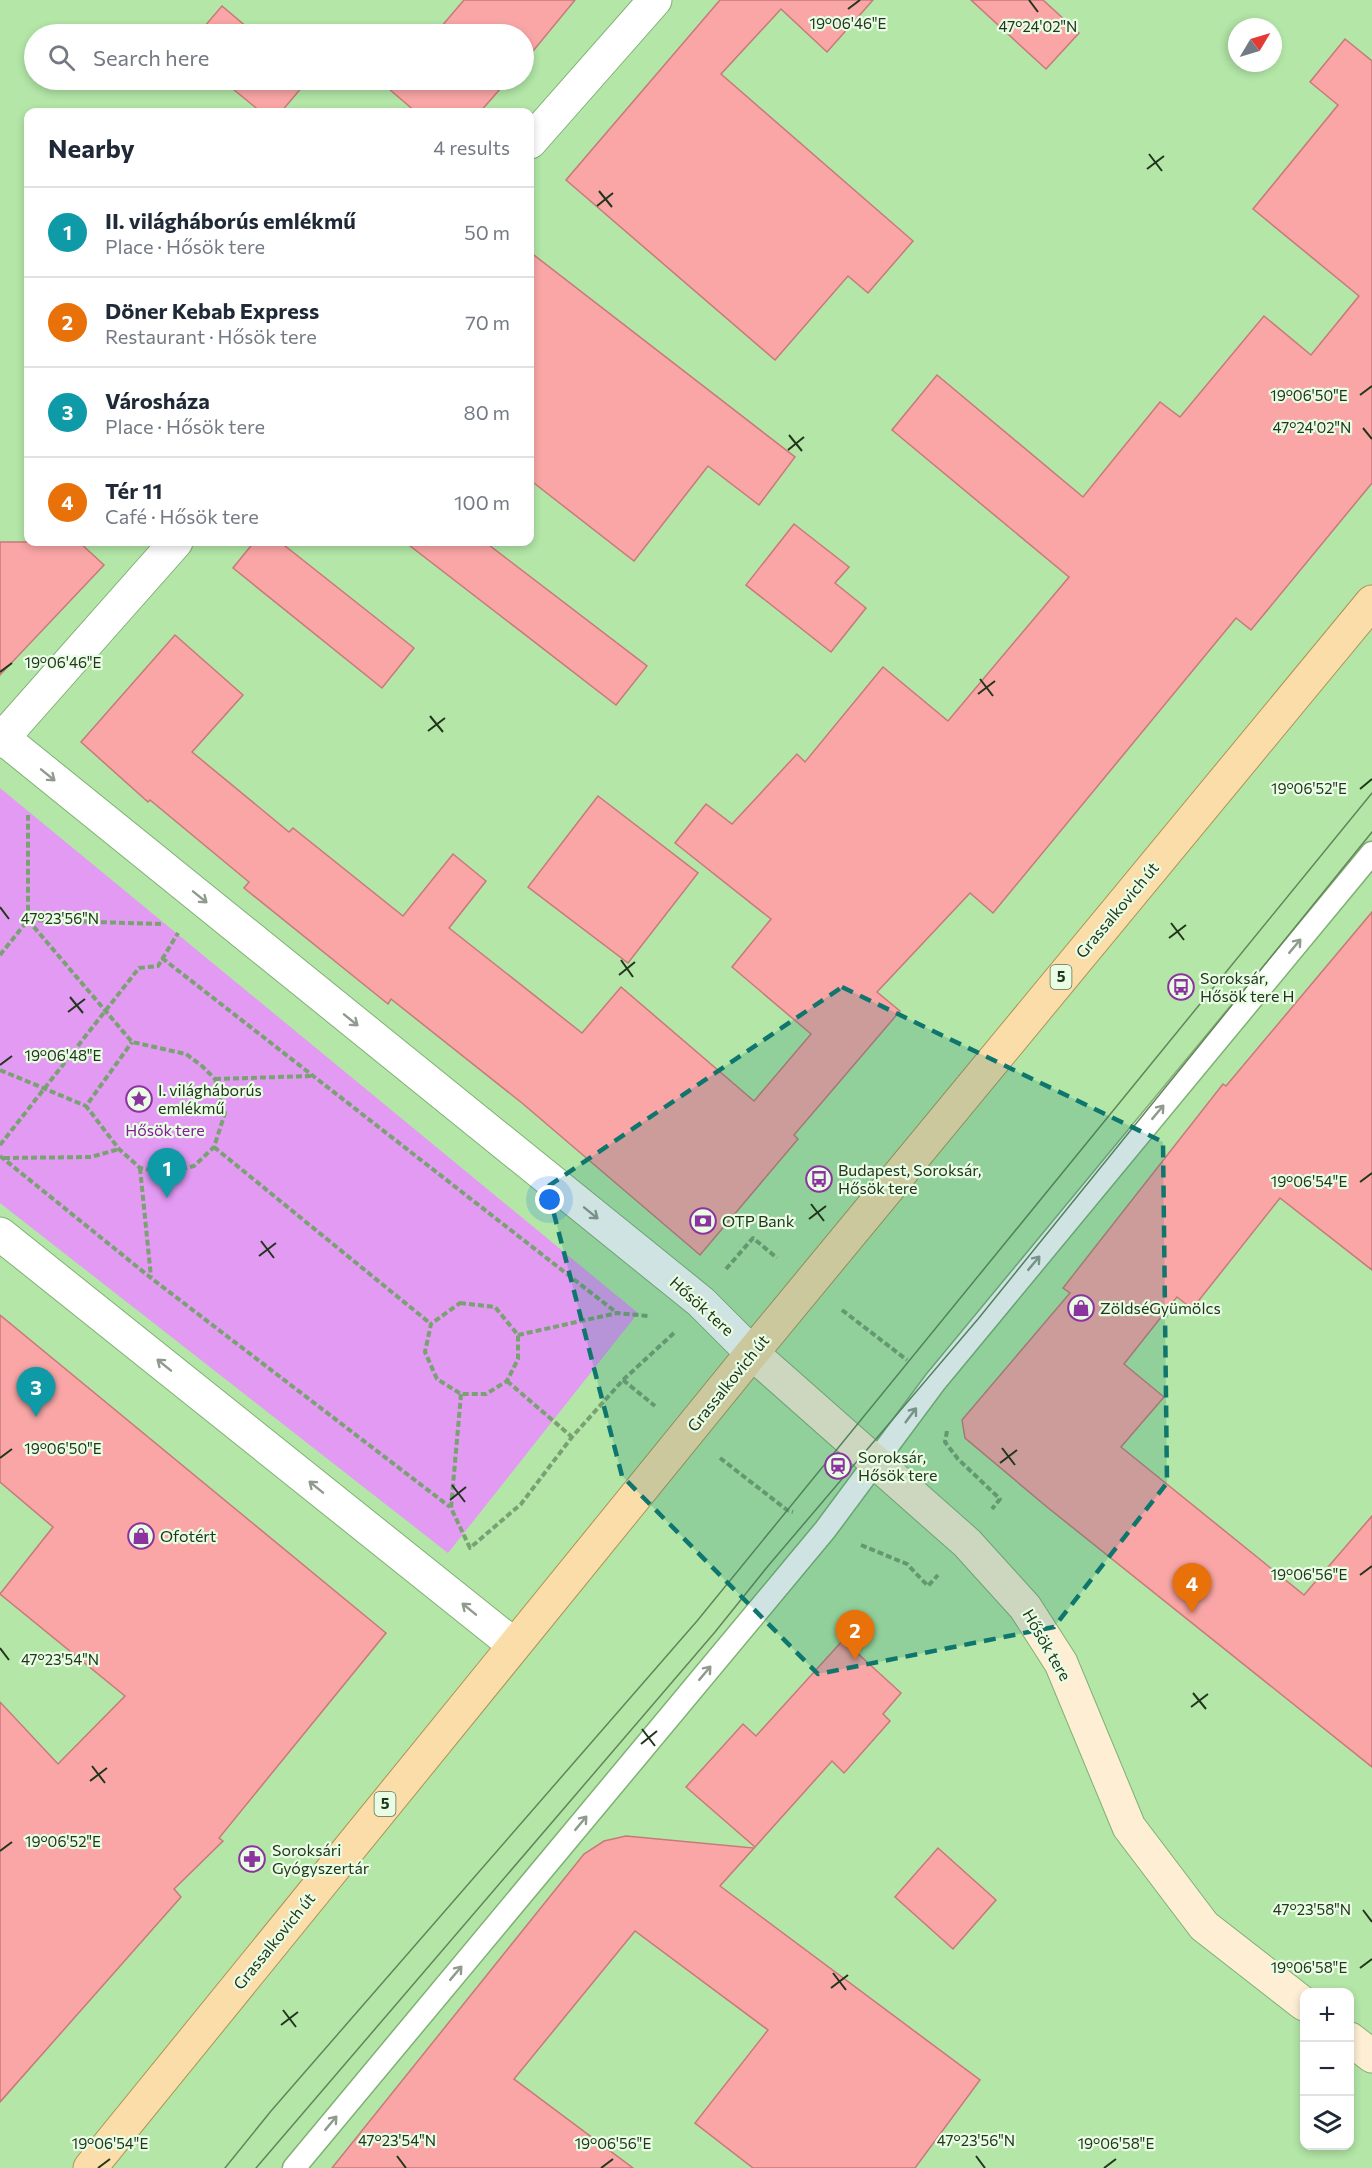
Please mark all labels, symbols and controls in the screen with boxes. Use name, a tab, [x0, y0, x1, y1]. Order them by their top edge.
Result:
text: 19°06'46"E	[809, 14, 887, 32]
text: 47°24'02"N	[999, 17, 1077, 35]
north arrow	[1228, 18, 1282, 72]
search box	[24, 24, 534, 90]
icon: search	[45, 41, 78, 74]
text: Search here	[93, 44, 209, 71]
text: Nearby	[48, 132, 135, 163]
text: 4 results	[433, 135, 510, 159]
text: II. világháborús emlékmű	[105, 207, 356, 234]
text: 1	[63, 220, 72, 244]
text: 50 m	[464, 220, 510, 244]
text: Place · Hősök tere	[105, 234, 265, 258]
text: Döner Kebab Express	[105, 297, 319, 324]
text: 2	[62, 310, 73, 334]
text: 70 m	[465, 310, 510, 334]
text: Restaurant · Hősök tere	[105, 324, 317, 348]
text: 19°06'50"E	[1270, 386, 1348, 404]
text: Városháza	[105, 387, 210, 414]
text: 3	[62, 400, 73, 424]
text: 80 m	[464, 400, 510, 424]
text: Place · Hősök tere	[105, 414, 265, 438]
text: 47°24'02"N	[1273, 418, 1351, 436]
text: Tér 11	[105, 477, 162, 504]
text: 4	[61, 490, 74, 514]
text: 100 m	[454, 490, 510, 514]
text: Café · Hősök tere	[105, 504, 259, 528]
text: 19°06'46"E	[24, 653, 102, 671]
one-way arrow	[40, 768, 56, 781]
text: 19°06'52"E	[1271, 779, 1347, 797]
street label: Grassalkovich út	[1071, 858, 1162, 961]
one-way arrow	[191, 891, 207, 904]
text: 47°23'56"N	[21, 909, 99, 927]
one-way arrow	[1289, 938, 1302, 954]
road number: 5	[1050, 965, 1072, 989]
place label: Soroksár, Hősök tere H	[1200, 968, 1294, 1005]
bus stop icon: Soroksár, Hősök tere H	[1166, 972, 1196, 1002]
one-way arrow	[343, 1013, 358, 1027]
text: 19°06'48"E	[24, 1046, 102, 1064]
place label: I. világháborús emlékmű	[158, 1080, 262, 1117]
place icon: I. világháborús emlékmű	[124, 1084, 154, 1114]
one-way arrow	[1151, 1105, 1164, 1121]
park label: Hősök tere	[125, 1120, 205, 1139]
pin: 1	[148, 1148, 186, 1198]
place label: Budapest, Soroksár, Hősök tere	[838, 1160, 981, 1197]
bus stop icon: Budapest, Soroksár, Hősök tere	[804, 1164, 834, 1194]
text: 19°06'54"E	[1271, 1172, 1347, 1190]
your location	[535, 1185, 564, 1214]
one-way arrow	[582, 1206, 598, 1219]
bank icon: OTP Bank	[688, 1206, 718, 1236]
place label: OTP Bank	[722, 1211, 795, 1230]
one-way arrow	[1027, 1255, 1040, 1271]
street label: Hősök tere	[666, 1272, 738, 1339]
shop icon: ZöldséGyümölcs	[1066, 1293, 1096, 1323]
place label: ZöldséGyümölcs	[1100, 1298, 1221, 1317]
street label: Grassalkovich út	[683, 1330, 773, 1435]
one-way arrow	[156, 1359, 172, 1372]
pin: 3	[16, 1368, 56, 1417]
one-way arrow	[905, 1407, 918, 1423]
text: 19°06'50"E	[24, 1439, 102, 1457]
place label: Soroksár, Hősök tere	[858, 1447, 937, 1484]
station icon: Soroksár, Hősök tere	[823, 1451, 853, 1481]
one-way arrow	[309, 1480, 324, 1494]
shop icon: Ofotért	[126, 1521, 156, 1551]
place label: Ofotért	[160, 1526, 217, 1545]
pin: 4	[1172, 1564, 1212, 1613]
text: 19°06'56"E	[1271, 1565, 1347, 1583]
one-way arrow	[461, 1602, 477, 1615]
street label: Hősök tere	[1019, 1606, 1076, 1684]
pin: 2	[836, 1610, 874, 1660]
text: 47°23'54"N	[21, 1650, 99, 1668]
one-way arrow	[699, 1665, 712, 1681]
road number: 5	[374, 1792, 396, 1816]
one-way arrow	[574, 1815, 587, 1831]
text: 19°06'52"E	[25, 1832, 101, 1850]
place label: Soroksári Gyógyszertár	[272, 1840, 370, 1877]
pharmacy icon: Soroksári Gyógyszertár	[237, 1844, 267, 1874]
street label: Grassalkovich út	[229, 1888, 319, 1993]
text: 47°23'58"N	[1273, 1900, 1351, 1918]
text: 19°06'58"E	[1271, 1958, 1347, 1976]
one-way arrow	[449, 1966, 463, 1981]
map controls	[1300, 1988, 1354, 2150]
button: +	[1300, 1988, 1354, 2042]
button: −	[1300, 2042, 1354, 2096]
button: layers	[1300, 2096, 1354, 2150]
one-way arrow	[324, 2116, 338, 2131]
text: 47°23'54"N	[358, 2131, 436, 2149]
text: 47°23'56"N	[937, 2131, 1015, 2149]
text: 19°06'54"E	[72, 2134, 148, 2152]
text: 19°06'56"E	[575, 2134, 651, 2152]
text: 19°06'58"E	[1078, 2134, 1154, 2152]

